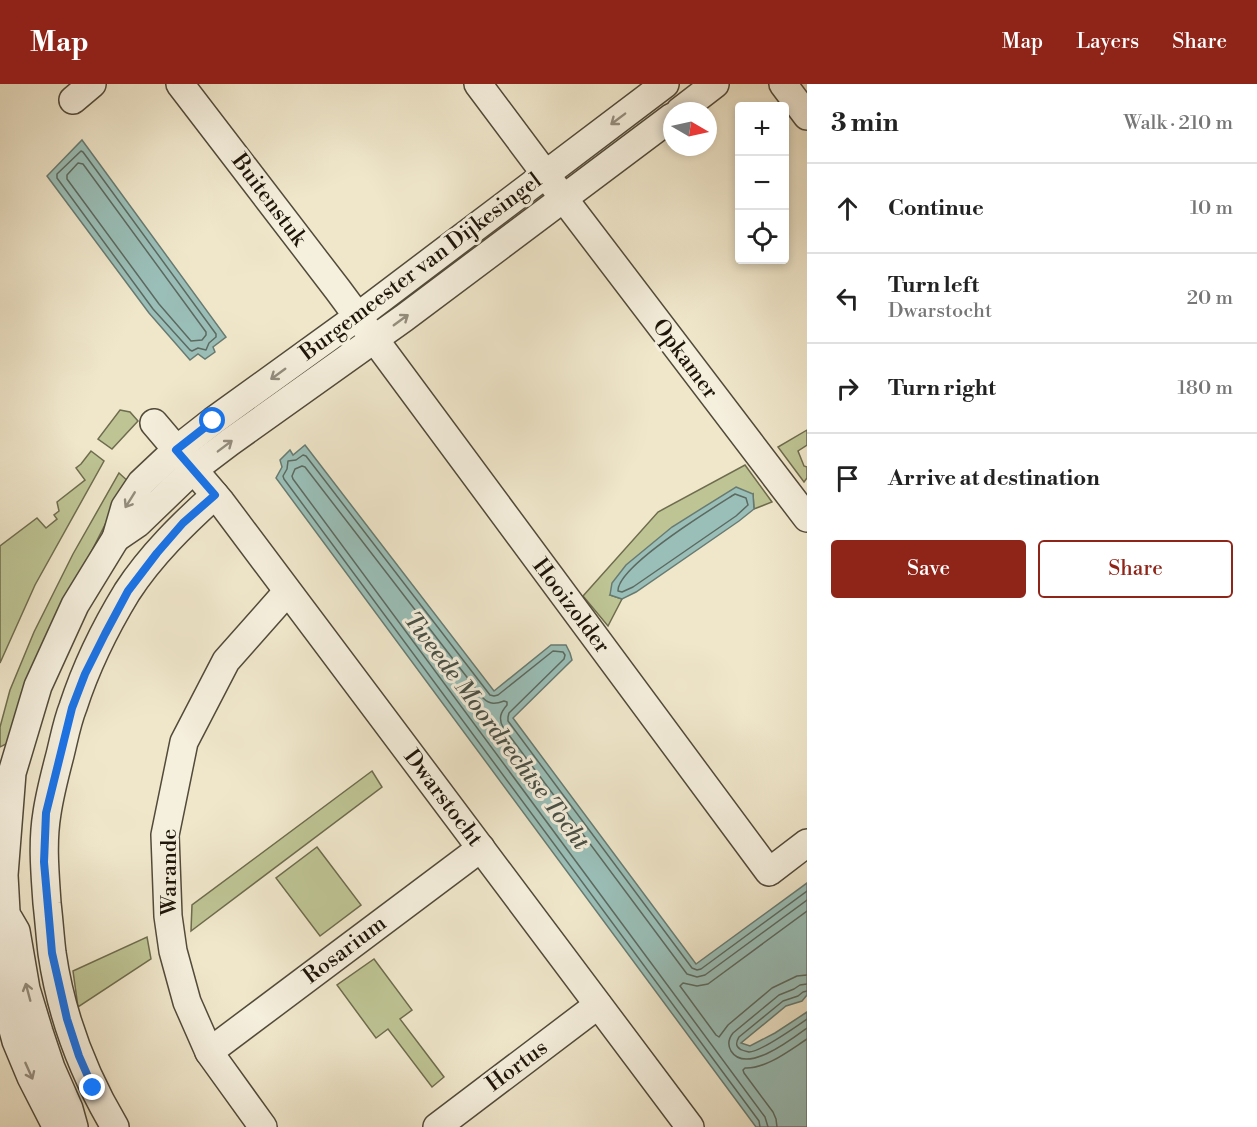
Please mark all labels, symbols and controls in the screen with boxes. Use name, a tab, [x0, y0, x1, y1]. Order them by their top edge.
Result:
text: Map	[30, 25, 89, 60]
text: Map	[1002, 29, 1043, 55]
text: Layers	[1076, 29, 1139, 55]
text: Share	[1172, 29, 1227, 55]
north arrow	[663, 102, 717, 156]
map controls	[735, 102, 789, 264]
button: +	[735, 102, 789, 156]
text: 3 min	[831, 107, 899, 139]
text: Walk · 210 m	[1124, 111, 1233, 136]
one-way arrow	[611, 113, 627, 125]
street label: Buitenstuk	[225, 148, 313, 253]
button: −	[735, 156, 789, 210]
street label: Burgemeester van Dijkesingel	[294, 167, 548, 367]
icon: ahead	[831, 192, 864, 225]
text: Continue	[888, 195, 984, 222]
text: 10 m	[1190, 196, 1233, 221]
button: locate	[735, 210, 789, 264]
text: Turn left	[888, 272, 979, 299]
icon: left	[831, 282, 864, 315]
text: 20 m	[1187, 286, 1233, 311]
text: Dwarstocht	[888, 299, 992, 324]
one-way arrow	[392, 314, 408, 327]
street label: Opkamer	[646, 314, 724, 404]
one-way arrow	[270, 368, 286, 381]
icon: right	[831, 372, 864, 405]
text: Turn right	[888, 375, 996, 402]
text: 180 m	[1178, 376, 1233, 401]
route start	[199, 407, 225, 433]
one-way arrow	[216, 440, 232, 452]
icon: arrive	[831, 462, 864, 495]
text: Arrive at destination	[888, 465, 1100, 492]
one-way arrow	[124, 491, 136, 508]
button: Save	[831, 540, 1026, 598]
button: Share	[1038, 540, 1233, 598]
street label: Hooizolder	[526, 553, 616, 659]
water label: Tweede Moordrechtse Tocht	[397, 606, 596, 857]
street label: Dwarstocht	[398, 744, 488, 852]
street label: Warande	[156, 829, 183, 916]
street label: Rosarium	[298, 910, 392, 990]
one-way arrow	[21, 983, 33, 1002]
street label: Hortus	[481, 1034, 553, 1098]
one-way arrow	[24, 1062, 35, 1080]
route end	[79, 1074, 105, 1100]

